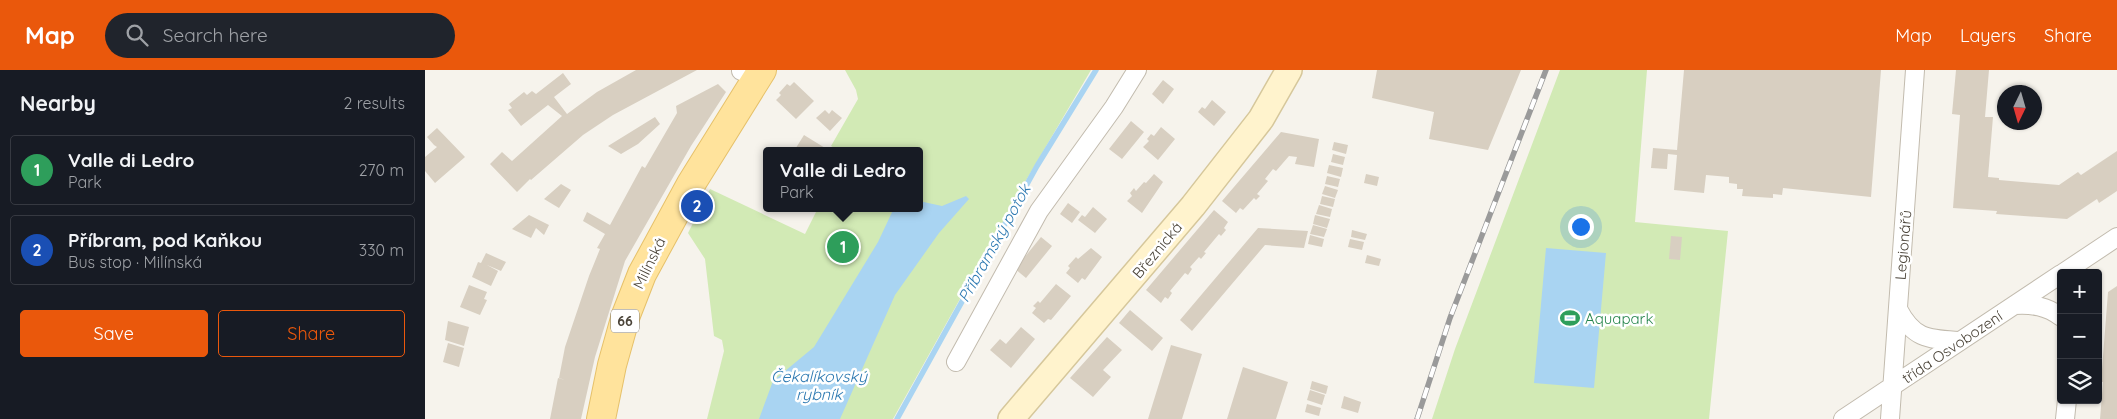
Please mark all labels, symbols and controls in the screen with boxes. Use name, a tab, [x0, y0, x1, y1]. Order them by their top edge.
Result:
search box	[105, 13, 455, 58]
text: Map	[25, 20, 75, 50]
icon: search	[123, 21, 151, 49]
text: Search here	[163, 23, 268, 47]
text: Map	[1895, 24, 1932, 47]
text: Layers	[1960, 24, 2016, 47]
text: Share	[2044, 24, 2092, 47]
north arrow	[1997, 85, 2042, 130]
text: Nearby	[20, 90, 96, 116]
text: 2 results	[343, 93, 405, 113]
popup	[763, 147, 923, 212]
text: Valle di Ledro	[68, 148, 194, 172]
text: Valle di Ledro	[780, 158, 906, 182]
text: 1	[34, 160, 40, 180]
text: 270 m	[359, 160, 404, 180]
text: Park	[68, 172, 102, 192]
water label: Příbramský potok	[953, 179, 1035, 305]
text: Park	[780, 182, 814, 202]
pin: 2	[681, 187, 713, 225]
street label: Legionářů	[1890, 209, 1916, 281]
your location	[1568, 214, 1594, 240]
street label: Březnická	[1128, 218, 1186, 282]
text: Příbram, pod Kaňkou	[68, 228, 262, 252]
pin: 1	[827, 228, 859, 266]
street label: Milínská	[628, 234, 670, 292]
text: 2	[32, 240, 42, 260]
text: 330 m	[359, 240, 404, 260]
text: Bus stop · Milínská	[68, 252, 202, 272]
map controls	[2057, 269, 2102, 404]
button: +	[2057, 269, 2102, 314]
street label: třída Osvobození	[1898, 306, 2007, 388]
sports icon: Aquapark	[1559, 307, 1581, 329]
place label: Aquapark	[1585, 309, 1653, 328]
button: Save	[20, 310, 208, 357]
button: Share	[218, 310, 405, 357]
road number: 66	[611, 310, 639, 332]
button: −	[2057, 314, 2102, 359]
button: layers	[2057, 359, 2102, 404]
water label: Čekalíkovský rybník	[771, 366, 868, 404]

